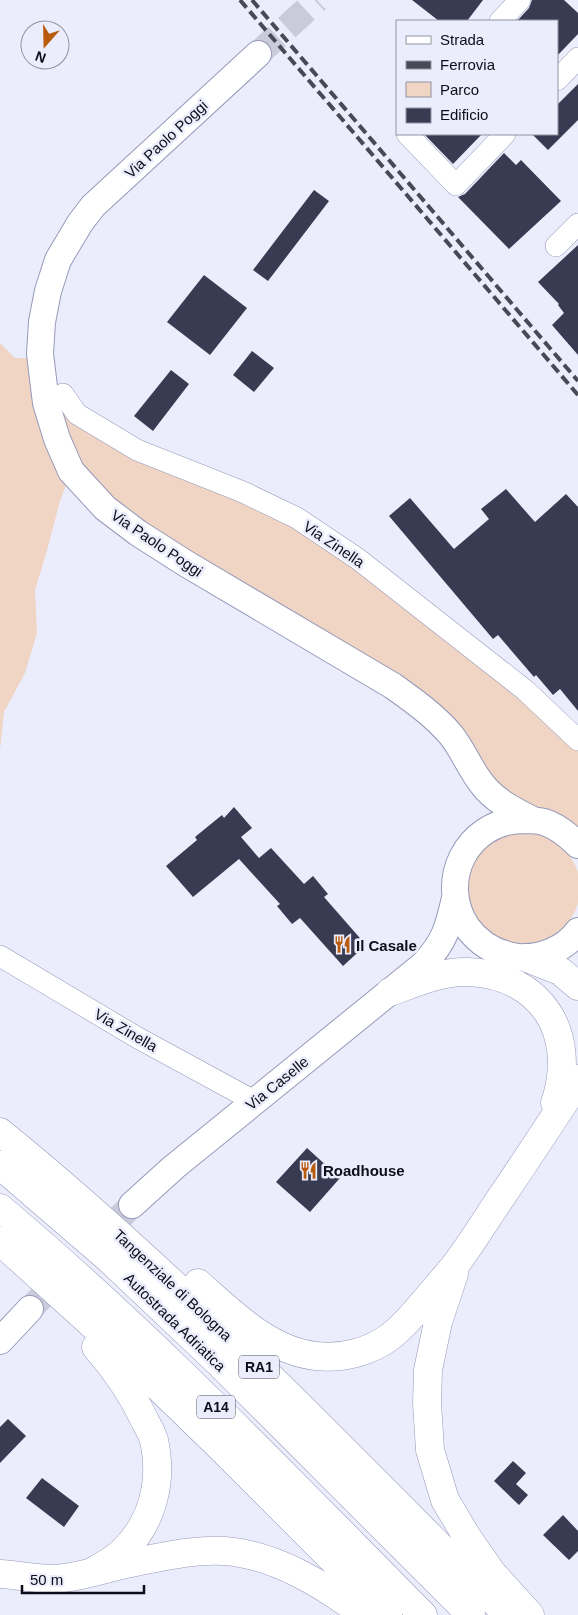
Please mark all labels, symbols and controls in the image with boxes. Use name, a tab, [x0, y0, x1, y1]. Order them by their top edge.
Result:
north arrow	[20, 20, 70, 70]
legend	[396, 20, 558, 135]
text: Strada	[440, 31, 485, 48]
text: N	[33, 48, 48, 66]
text: Ferrovia	[440, 56, 496, 73]
text: Parco	[440, 81, 479, 98]
street label: Via Paolo Poggi	[121, 96, 211, 182]
text: Edificio	[440, 106, 488, 123]
street label: Via Paolo Poggi	[108, 506, 206, 580]
street label: Via Zinella	[300, 517, 368, 571]
restaurant icon: Il Casale	[332, 935, 352, 955]
place label: Il Casale	[356, 937, 417, 954]
street label: Via Zinella	[92, 1005, 161, 1055]
street label: Via Caselle	[242, 1053, 312, 1113]
restaurant icon: Roadhouse	[299, 1160, 319, 1180]
place label: Roadhouse	[323, 1162, 405, 1179]
street label: Tangenziale di Bologna	[110, 1226, 236, 1345]
street label: Autostrada Adriatica	[121, 1269, 230, 1375]
road number: RA1	[239, 1355, 279, 1378]
road number: A14	[197, 1395, 235, 1418]
scale bar	[22, 1562, 145, 1594]
text: 50 m	[30, 1571, 63, 1588]

